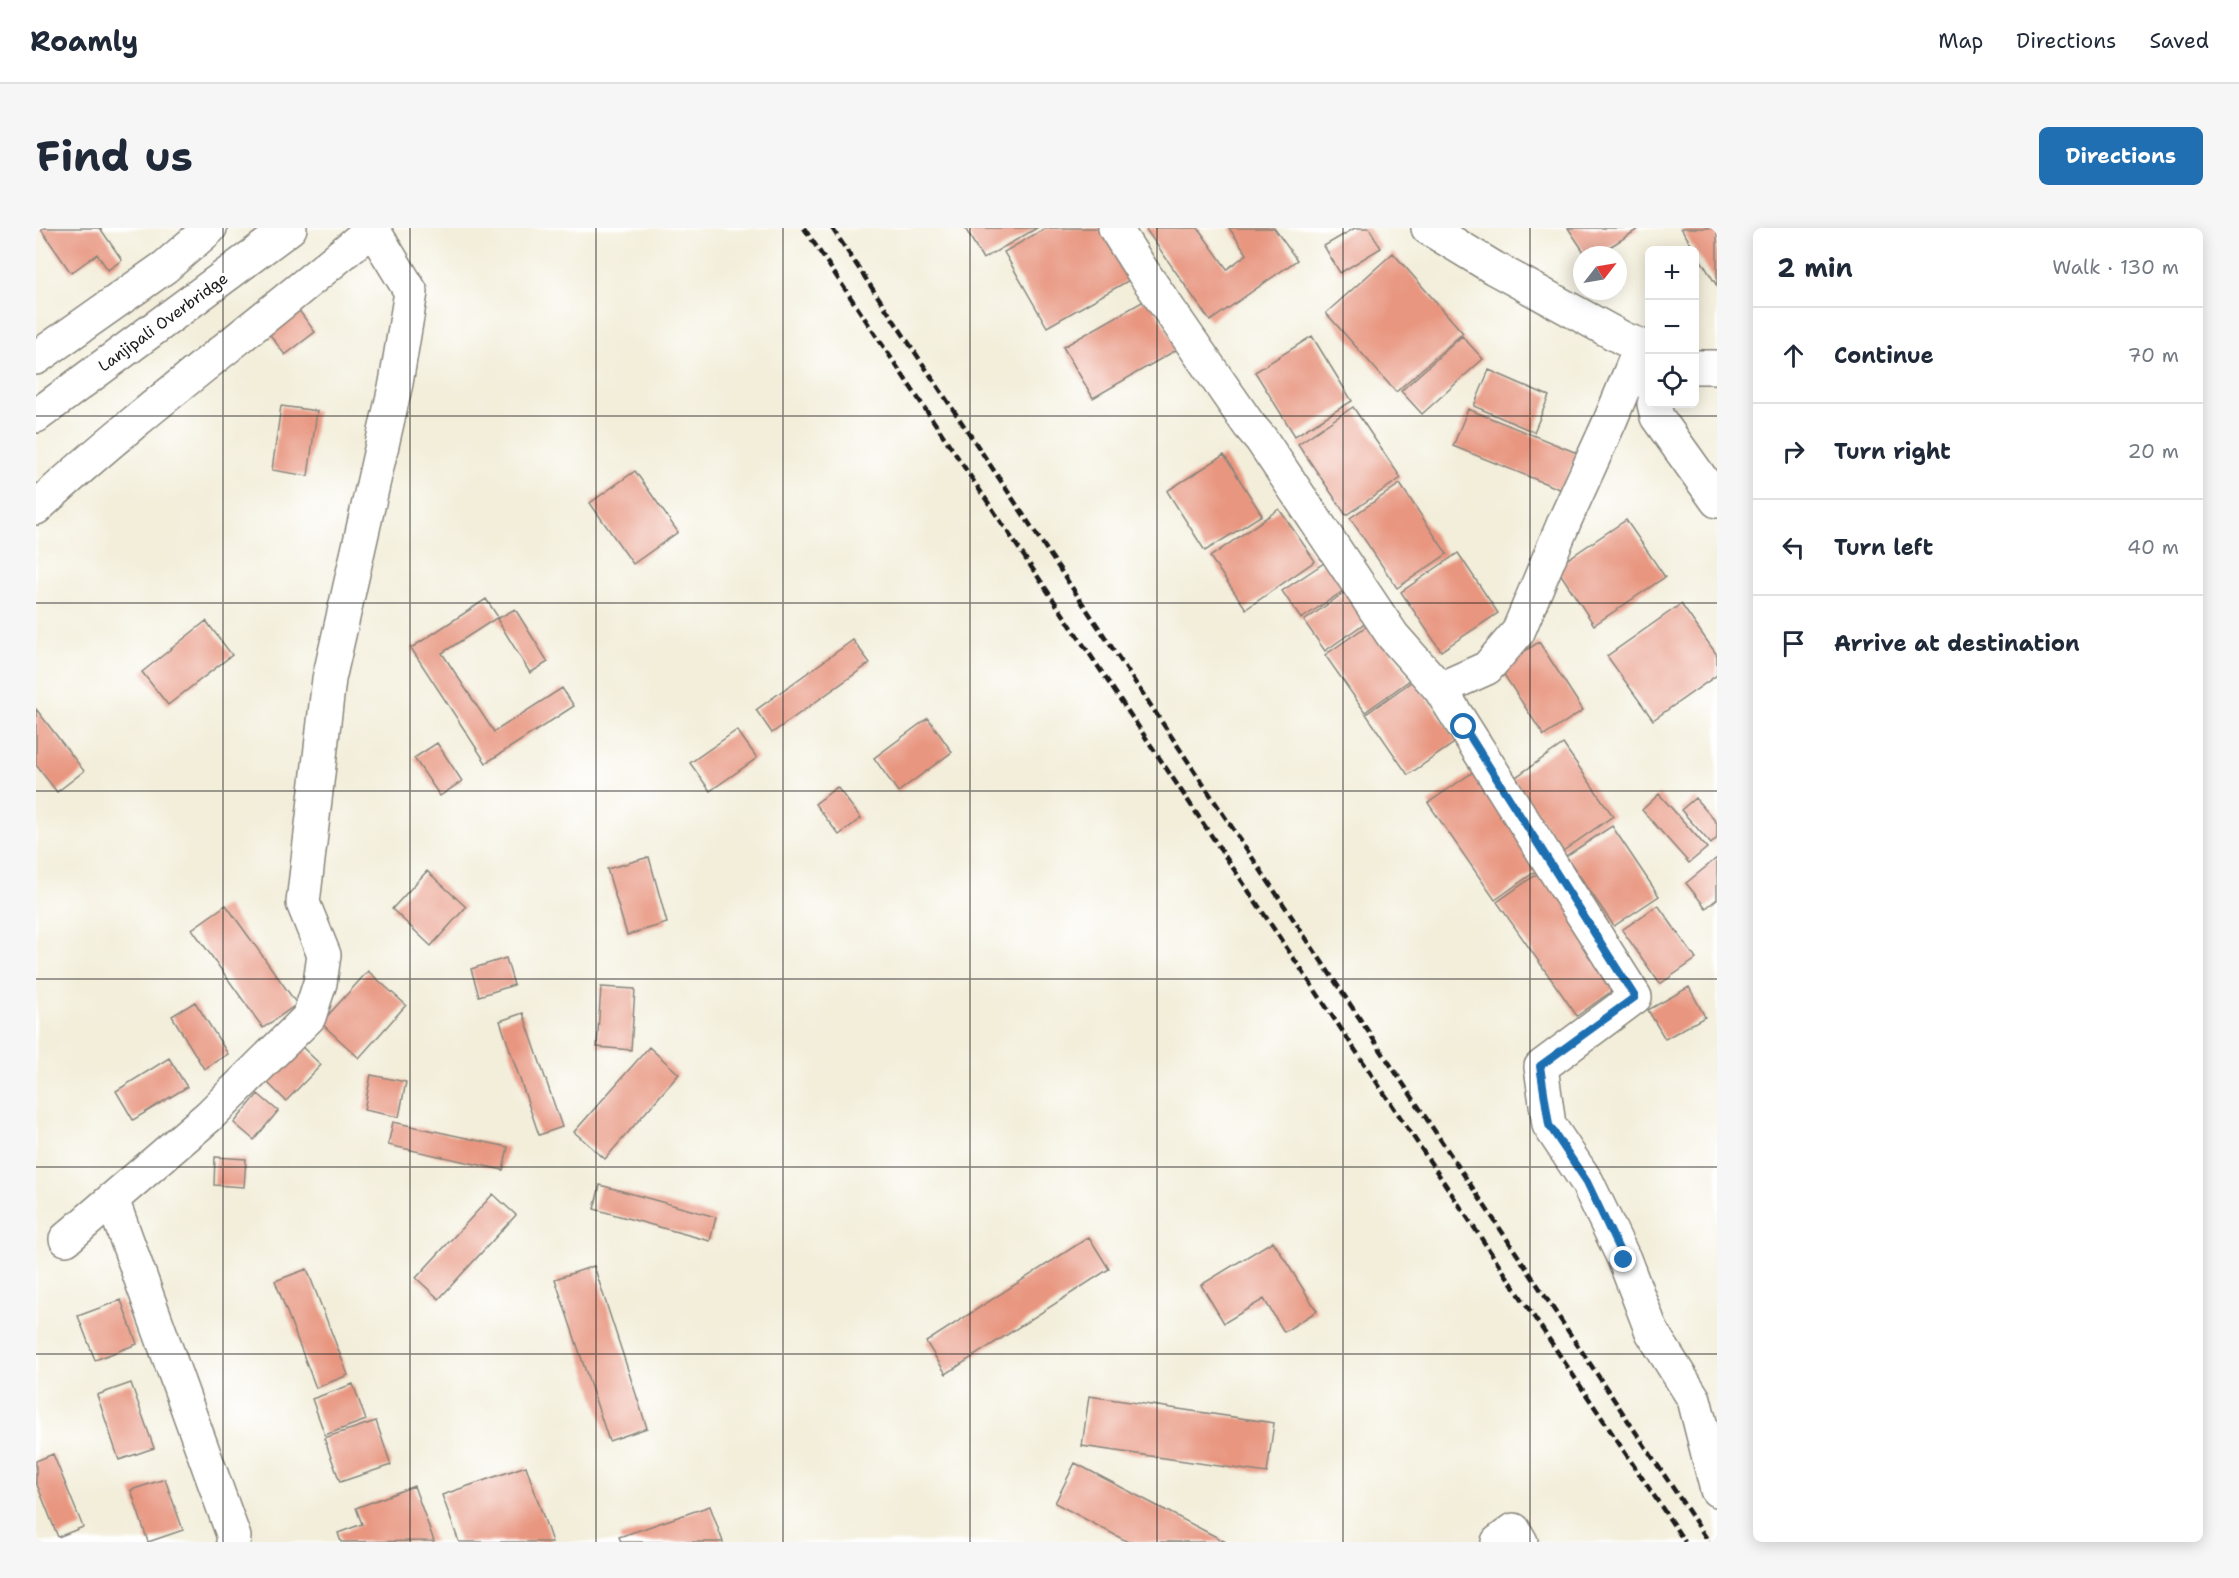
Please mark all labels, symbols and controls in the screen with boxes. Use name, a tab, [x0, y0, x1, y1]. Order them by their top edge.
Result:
text: Roamly	[30, 22, 138, 60]
text: Map	[1938, 27, 1983, 55]
text: Directions	[2016, 27, 2116, 55]
text: Saved	[2149, 27, 2209, 55]
button: Directions	[2039, 127, 2203, 185]
text: Find us	[36, 128, 193, 184]
north arrow	[1573, 246, 1627, 300]
map controls	[1645, 246, 1699, 408]
button: +	[1645, 246, 1699, 300]
text: 2 min	[1777, 250, 1853, 285]
text: Walk · 130 m	[2052, 254, 2179, 280]
street label: Lanjipali Overbridge	[94, 268, 232, 376]
button: −	[1645, 300, 1699, 354]
icon: ahead	[1777, 339, 1810, 372]
text: Continue	[1834, 341, 1934, 370]
text: 70 m	[2127, 342, 2179, 368]
button: locate	[1645, 354, 1699, 408]
icon: right	[1777, 435, 1810, 468]
text: Turn right	[1834, 437, 1951, 466]
text: 20 m	[2128, 438, 2179, 464]
icon: left	[1777, 531, 1810, 564]
text: Turn left	[1834, 533, 1933, 562]
text: 40 m	[2127, 534, 2179, 560]
icon: arrive	[1777, 627, 1810, 660]
text: Arrive at destination	[1834, 629, 2080, 658]
route start	[1450, 713, 1476, 739]
route end	[1610, 1246, 1636, 1272]

